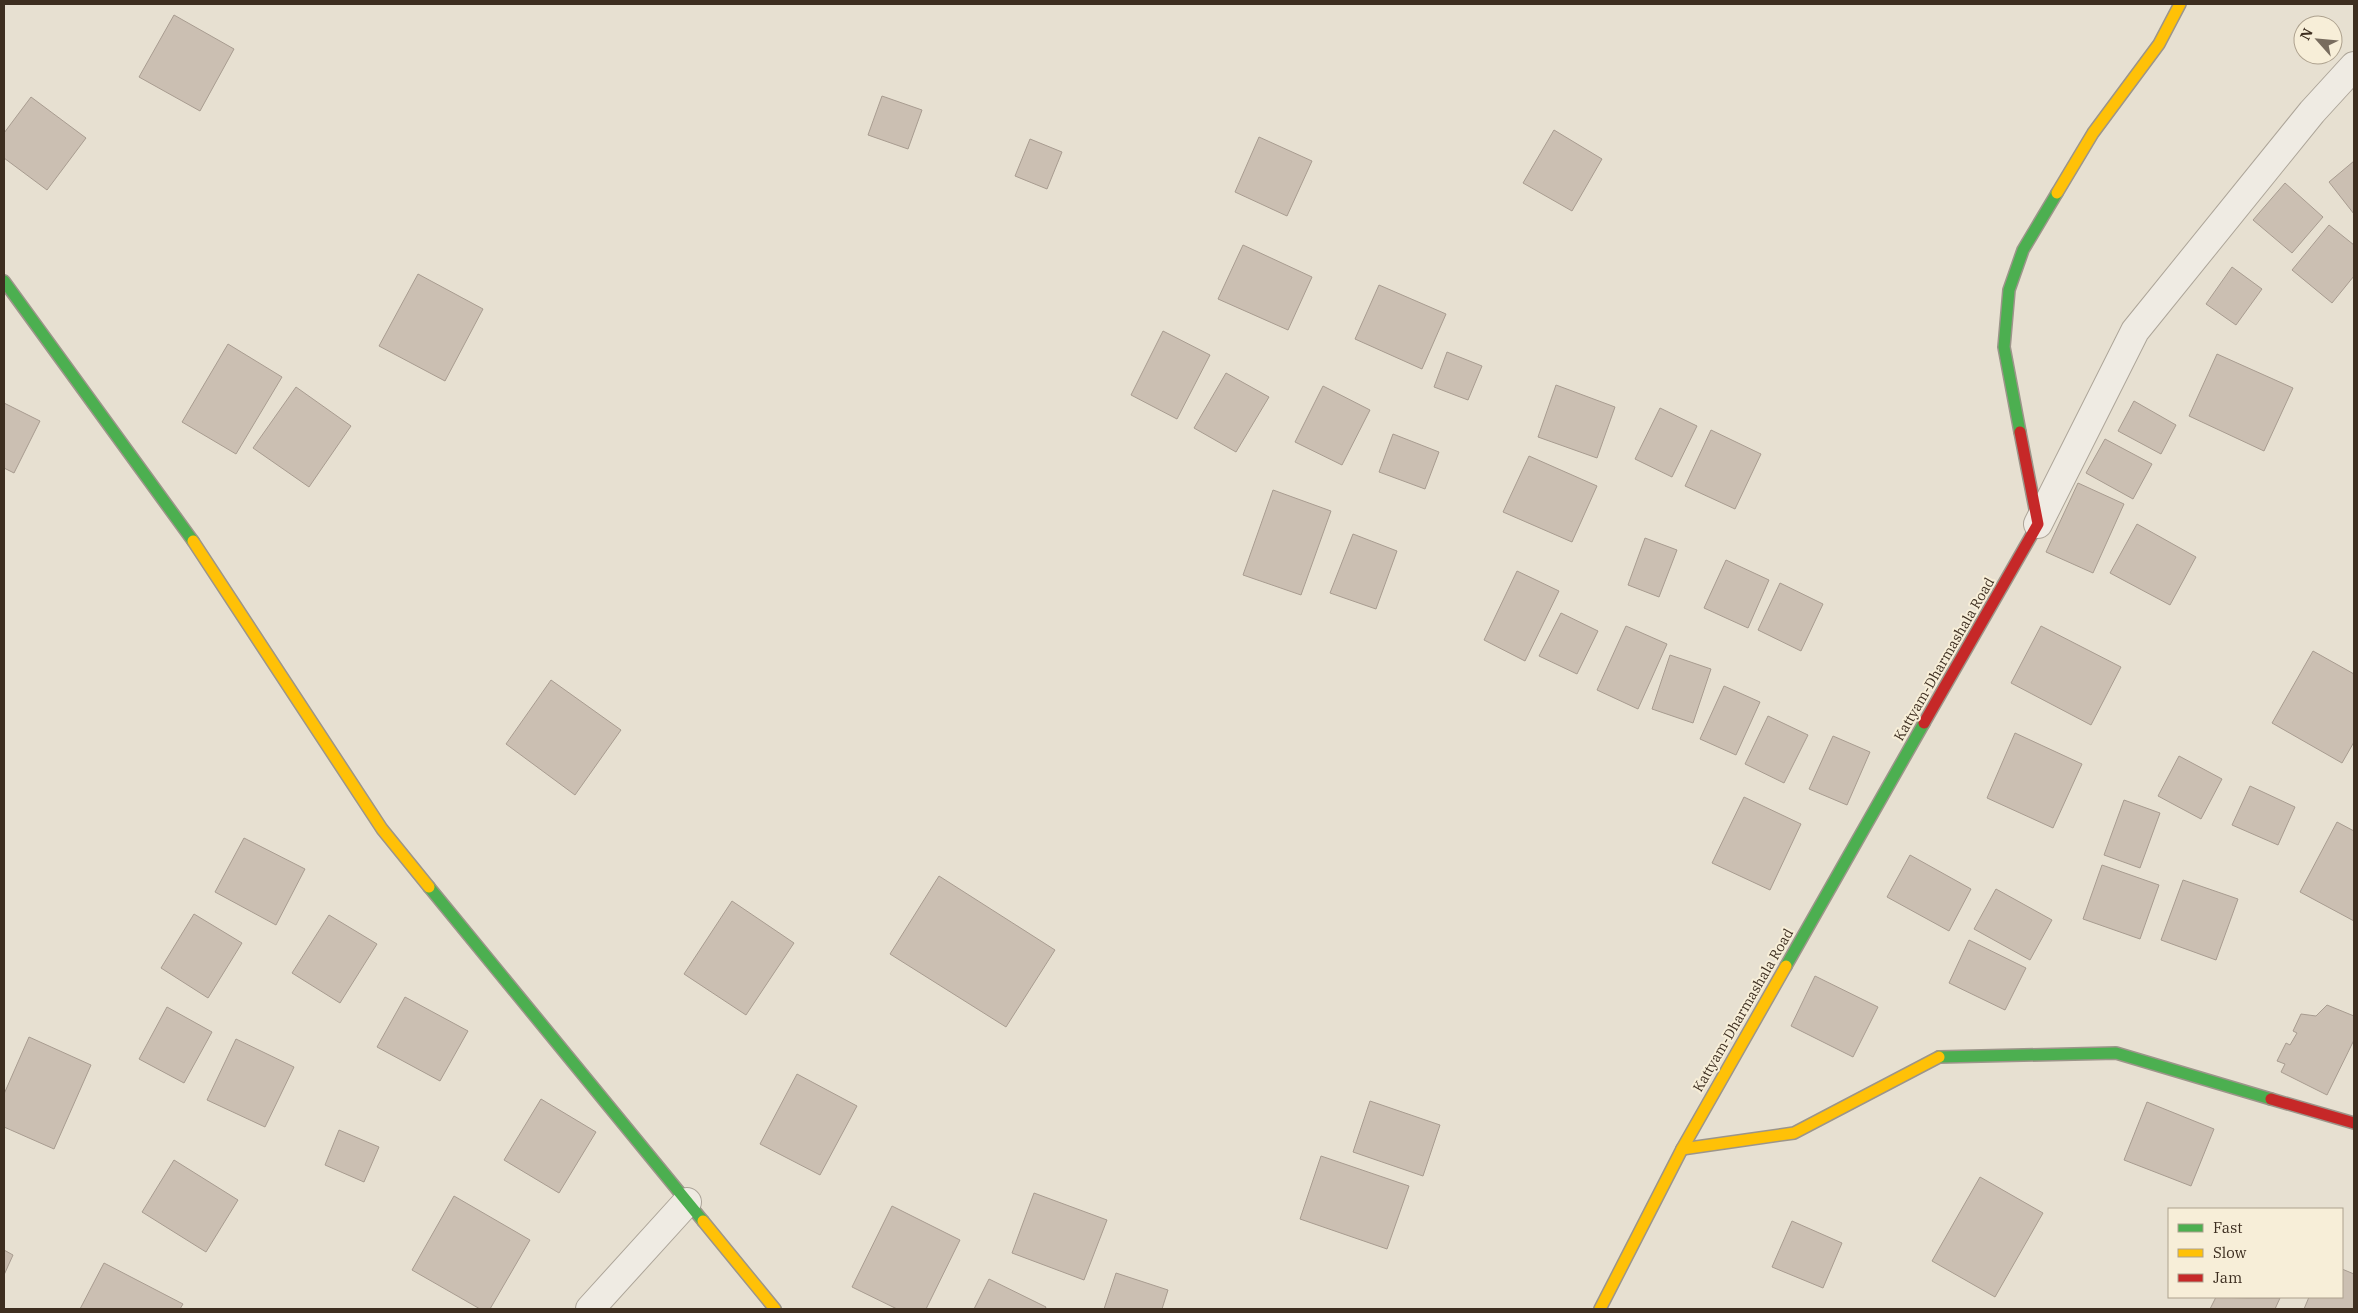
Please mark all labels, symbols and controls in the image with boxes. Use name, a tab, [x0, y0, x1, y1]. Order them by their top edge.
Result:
north arrow	[2293, 15, 2343, 65]
text: N	[2296, 25, 2317, 43]
street label: Kattyam-Dharmashala Road	[1890, 574, 1999, 744]
street label: Kattyam-Dharmashala Road	[1689, 925, 1798, 1095]
legend	[2168, 1208, 2343, 1298]
text: Fast	[2213, 1218, 2243, 1237]
text: Slow	[2213, 1243, 2247, 1262]
text: Jam	[2213, 1268, 2242, 1287]

